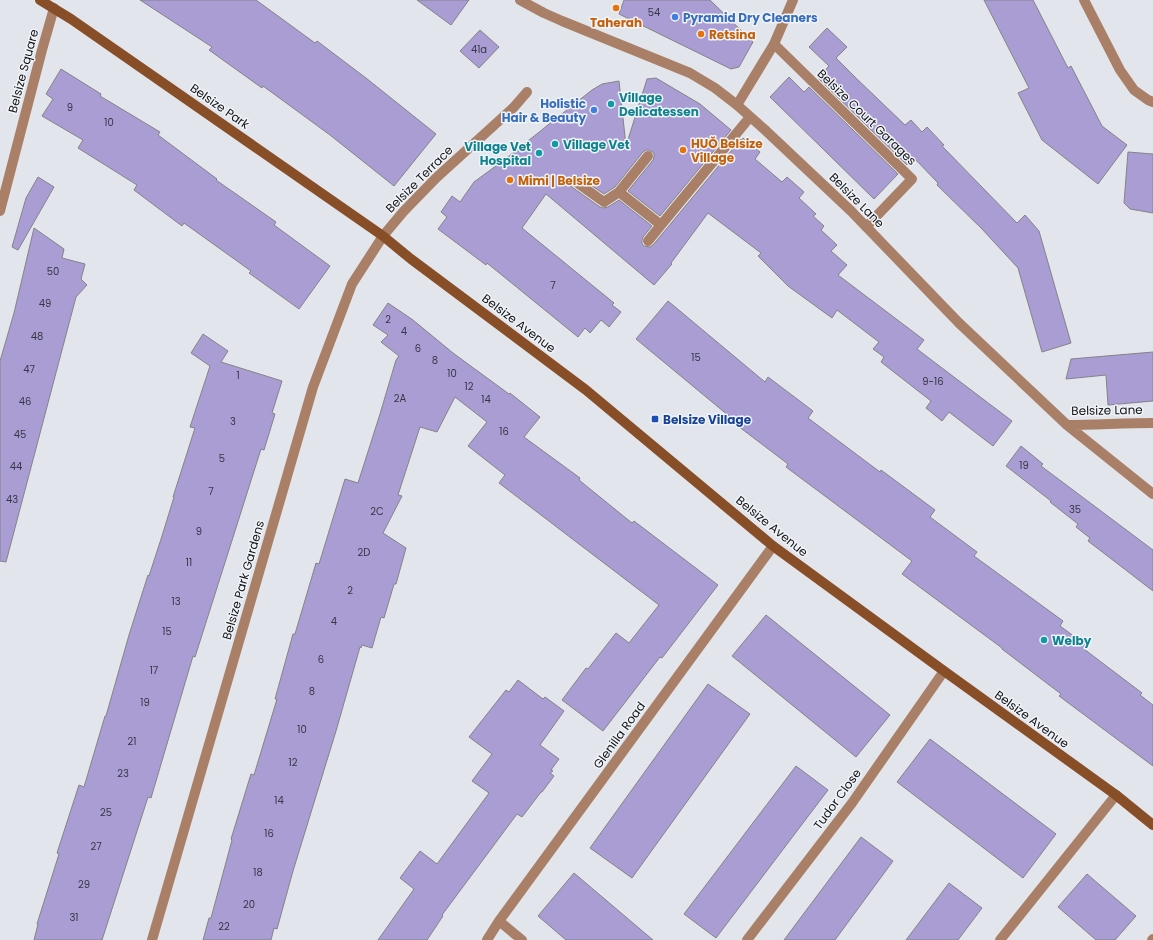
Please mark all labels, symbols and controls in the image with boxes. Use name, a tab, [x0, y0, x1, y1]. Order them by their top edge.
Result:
marker: Taherah	[611, 3, 621, 13]
house number: 54	[648, 5, 660, 20]
place label: Pyramid Dry Cleaners	[683, 9, 818, 26]
marker: Pyramid Dry Cleaners	[670, 12, 680, 22]
place label: Taherah	[590, 14, 642, 31]
place label: Retsina	[709, 26, 756, 43]
street label: Belsize Square	[4, 27, 42, 115]
marker: Retsina	[696, 29, 706, 39]
house number: 41a	[471, 42, 487, 57]
street label: Belsize Court Garages	[814, 65, 920, 169]
street label: Belsize Park	[187, 79, 254, 133]
place label: Village Delicatessen	[619, 89, 699, 120]
place label: Holistic Hair & Beauty	[502, 95, 586, 126]
marker: Village Delicatessen	[606, 99, 616, 109]
house number: 9	[67, 100, 73, 115]
marker: Holistic Hair & Beauty	[589, 105, 599, 115]
house number: 10	[104, 115, 114, 130]
place label: HUŎ Belsize Village	[691, 135, 763, 166]
place label: Village Vet	[563, 136, 630, 153]
place label: Village Vet Hospital	[464, 138, 531, 169]
marker: Village Vet	[550, 139, 560, 149]
street label: Belsize Terrace	[382, 142, 456, 216]
marker: HUŎ Belsize Village	[678, 145, 688, 155]
marker: Village Vet Hospital	[534, 148, 544, 158]
street label: Belsize Lane	[826, 169, 888, 231]
place label: Mimi | Belsize	[518, 172, 600, 189]
marker: Mimi | Belsize	[505, 175, 515, 185]
house number: 50	[47, 264, 59, 279]
house number: 7	[550, 278, 556, 293]
street label: Belsize Avenue	[479, 290, 559, 356]
house number: 49	[39, 296, 51, 311]
house number: 2	[385, 312, 391, 327]
house number: 4	[401, 324, 407, 339]
house number: 48	[31, 329, 43, 344]
house number: 6	[415, 341, 421, 356]
house number: 15	[691, 350, 701, 365]
house number: 8	[432, 353, 438, 368]
house number: 47	[23, 362, 35, 377]
house number: 10	[447, 366, 457, 381]
house number: 1	[236, 368, 240, 383]
house number: 9-16	[922, 374, 944, 389]
house number: 12	[465, 379, 474, 394]
house number: 2A	[394, 391, 407, 406]
house number: 14	[481, 392, 491, 407]
house number: 46	[19, 394, 31, 409]
street label: Belsize Lane	[1071, 401, 1143, 419]
place label: Belsize Village	[663, 411, 752, 428]
house number: 3	[230, 414, 236, 429]
marker: Belsize Village	[650, 414, 660, 424]
house number: 16	[499, 424, 509, 439]
house number: 45	[14, 427, 26, 442]
house number: 5	[219, 451, 225, 466]
house number: 19	[1019, 458, 1029, 473]
house number: 44	[10, 459, 22, 474]
house number: 7	[208, 484, 214, 499]
house number: 43	[6, 492, 18, 507]
street label: Belsize Avenue	[732, 492, 812, 560]
house number: 35	[1069, 502, 1081, 517]
house number: 2C	[370, 504, 384, 519]
street label: Belsize Park Gardens	[218, 518, 268, 642]
house number: 9	[196, 524, 202, 539]
house number: 2D	[358, 545, 370, 560]
house number: 11	[186, 555, 192, 570]
house number: 2	[347, 583, 353, 598]
house number: 13	[171, 594, 181, 609]
house number: 4	[331, 614, 337, 629]
house number: 15	[162, 624, 172, 639]
place label: Welby	[1052, 632, 1092, 649]
marker: Welby	[1039, 635, 1049, 645]
house number: 6	[318, 652, 324, 667]
house number: 17	[150, 663, 159, 678]
house number: 8	[309, 684, 315, 699]
street label: Belsize Avenue	[991, 686, 1073, 752]
house number: 19	[140, 695, 150, 710]
street label: Glenilla Road	[589, 698, 649, 772]
house number: 10	[297, 722, 307, 737]
house number: 21	[128, 734, 136, 749]
house number: 12	[289, 755, 298, 770]
street label: Tudor Close	[809, 765, 865, 833]
house number: 23	[117, 766, 129, 781]
house number: 14	[274, 793, 284, 808]
house number: 25	[100, 805, 112, 820]
house number: 16	[264, 826, 274, 841]
house number: 27	[90, 839, 102, 854]
house number: 18	[253, 865, 263, 880]
house number: 29	[78, 877, 90, 892]
house number: 20	[243, 897, 255, 912]
house number: 31	[69, 910, 79, 925]
house number: 22	[218, 919, 230, 934]

